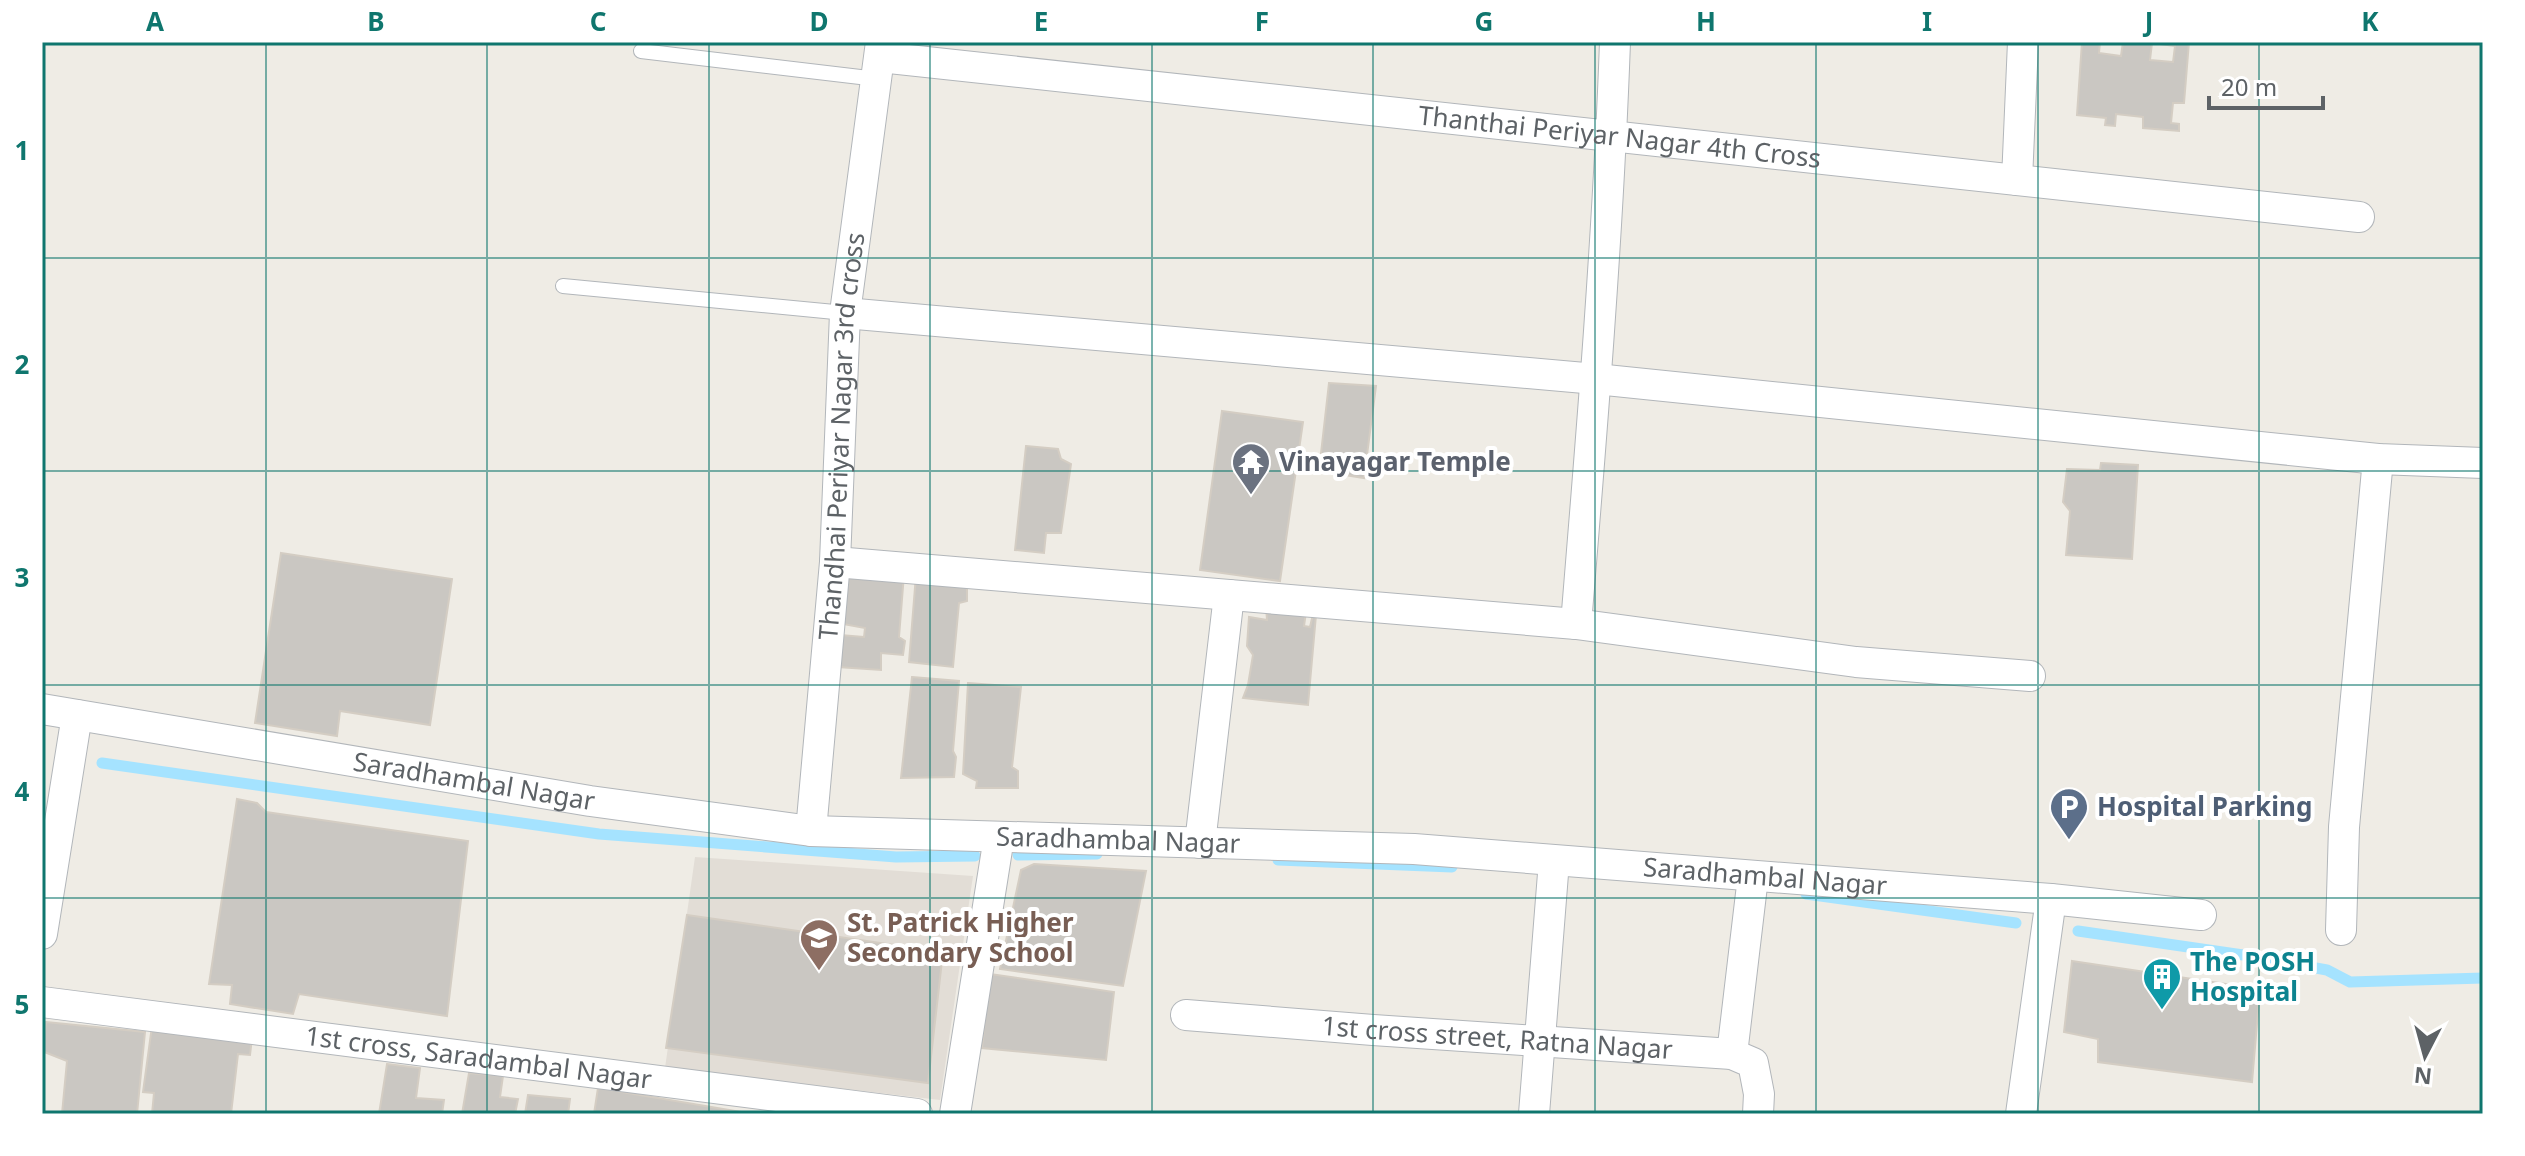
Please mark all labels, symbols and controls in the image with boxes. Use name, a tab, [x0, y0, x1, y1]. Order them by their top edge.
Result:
text: A	[146, 3, 164, 39]
text: B	[367, 3, 385, 39]
text: C	[590, 3, 606, 39]
text: D	[809, 3, 829, 39]
text: E	[1034, 3, 1048, 39]
text: F	[1255, 3, 1269, 39]
text: G	[1475, 3, 1493, 39]
text: H	[1696, 3, 1716, 39]
text: I	[1922, 3, 1932, 39]
text: J	[2143, 3, 2153, 39]
text: K	[2361, 3, 2379, 39]
scale bar	[2209, 60, 2323, 110]
text: 20 m	[2221, 70, 2277, 103]
street label: Thanthai Periyar Nagar 4th Cross	[1417, 96, 1823, 176]
text: 1	[15, 132, 29, 168]
street label: Thandhai Periyar Nagar 3rd cross	[809, 230, 873, 641]
text: 2	[15, 346, 30, 382]
temple icon: Vinayagar Temple	[1230, 441, 1272, 496]
place label: Vinayagar Temple	[1279, 443, 1511, 479]
text: 3	[15, 559, 29, 595]
street label: Saradhambal Nagar	[351, 743, 598, 819]
text: 4	[15, 773, 30, 809]
parking icon: Hospital Parking	[2048, 786, 2090, 841]
place label: Hospital Parking	[2097, 788, 2312, 824]
street label: Saradhambal Nagar	[995, 818, 1241, 861]
street label: Saradhambal Nagar	[1642, 848, 1889, 903]
place label: St. Patrick Higher Secondary School	[847, 904, 1074, 970]
school or university icon: St. Patrick Higher Secondary School	[798, 917, 840, 972]
place label: The POSH Hospital	[2190, 943, 2315, 1009]
building icon: The POSH Hospital	[2141, 956, 2183, 1011]
text: 5	[15, 986, 29, 1022]
street label: 1st cross street, Ratna Nagar	[1320, 1007, 1674, 1067]
north arrow	[2385, 1016, 2465, 1096]
street label: 1st cross, Saradambal Nagar	[303, 1017, 654, 1097]
text: N	[2412, 1061, 2433, 1093]

